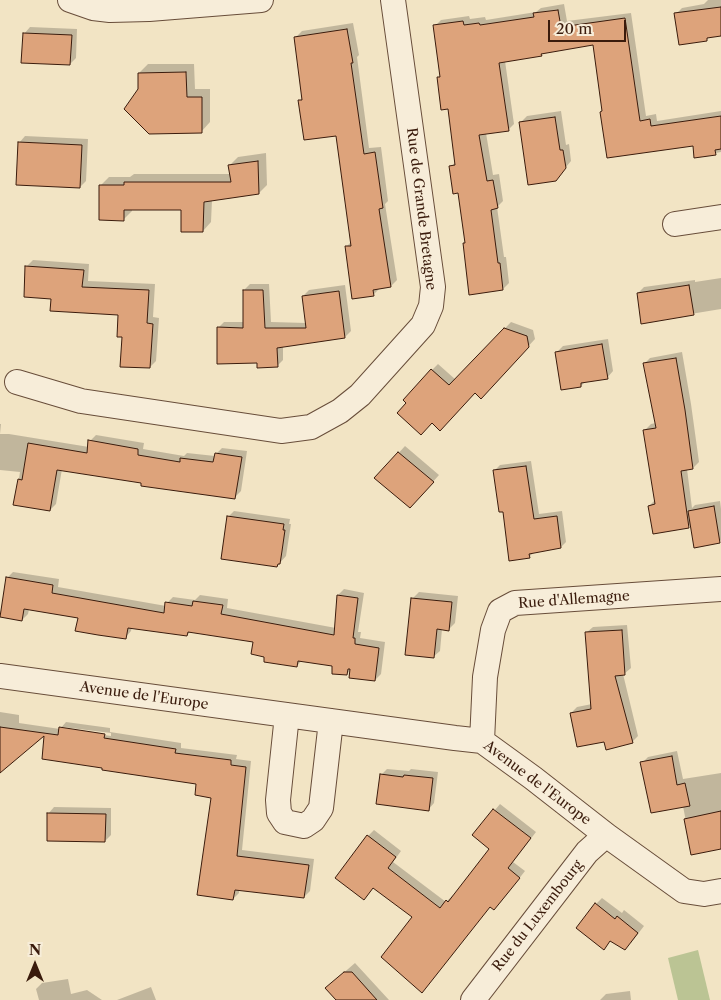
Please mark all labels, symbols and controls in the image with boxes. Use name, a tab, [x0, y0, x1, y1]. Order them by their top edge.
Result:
scale bar	[551, 10, 628, 42]
text: 20 m	[556, 19, 592, 38]
street label: Rue de Grande Bretagne	[403, 127, 439, 291]
street label: Rue d'Allemagne	[518, 588, 630, 612]
street label: Avenue de l'Europe	[79, 679, 209, 713]
street label: Avenue de l'Europe	[480, 737, 594, 829]
street label: Rue du Luxembourg	[489, 857, 587, 975]
north arrow	[10, 940, 60, 990]
text: N	[29, 941, 41, 959]

